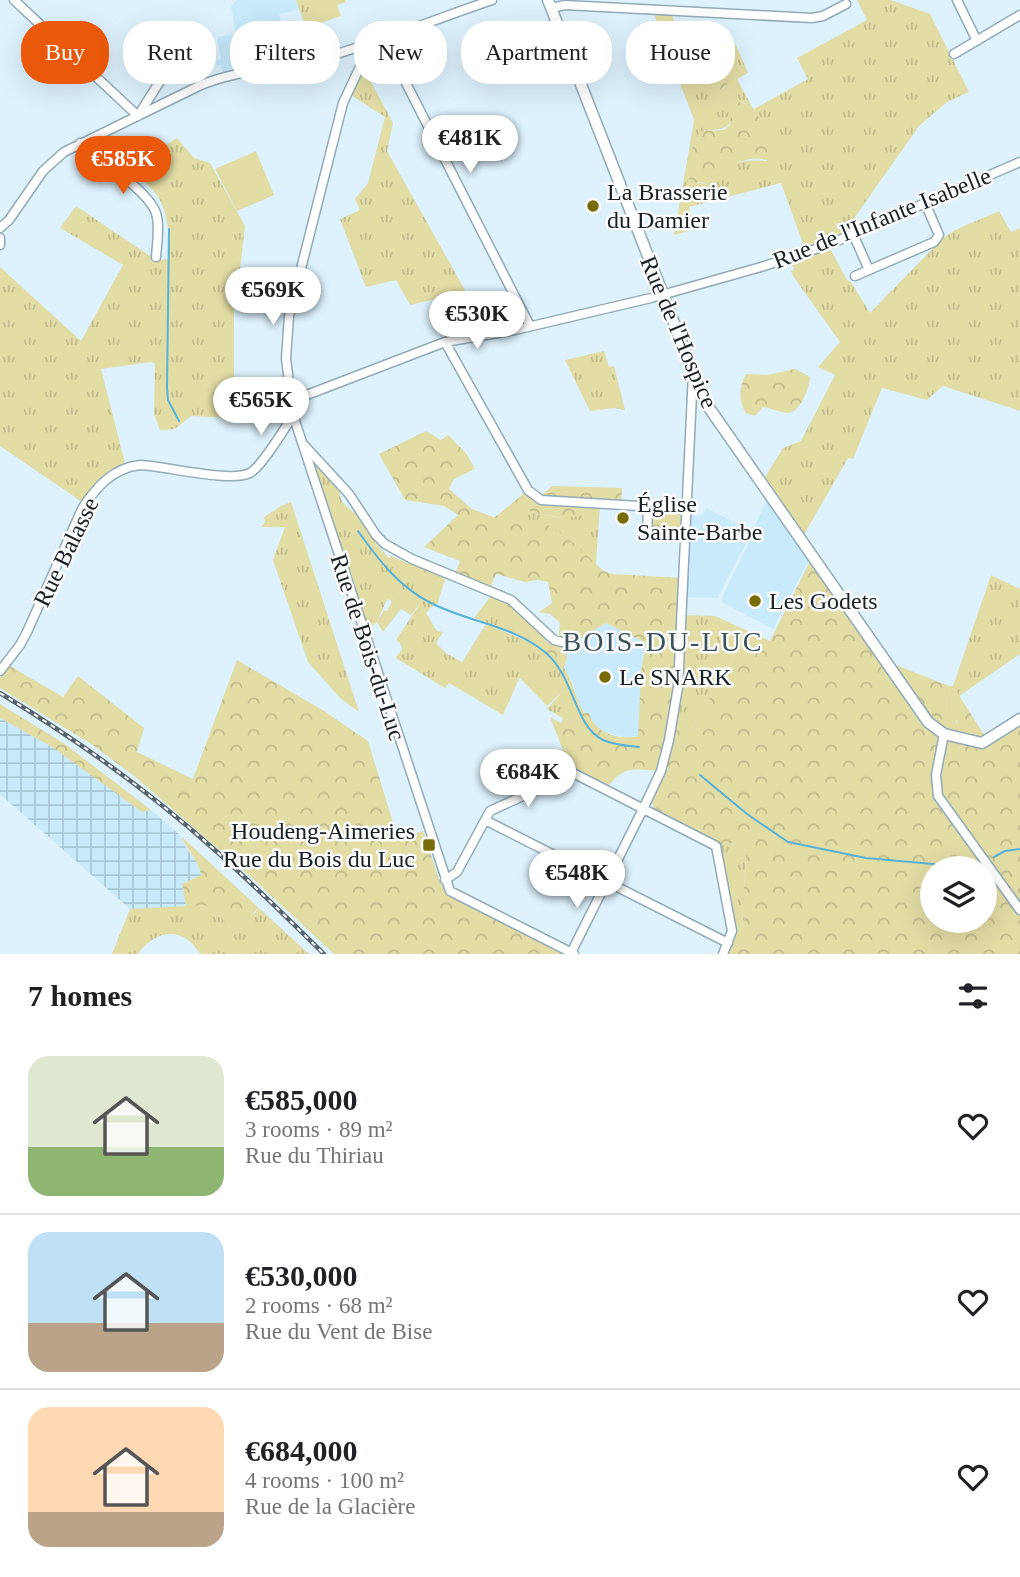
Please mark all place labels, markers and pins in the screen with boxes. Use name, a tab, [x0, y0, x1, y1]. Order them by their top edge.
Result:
pin: €481K	[421, 116, 519, 175]
pin: €585K	[74, 136, 172, 196]
place label: La Brasserie du Damier	[607, 179, 728, 233]
marker: La Brasserie du Damier	[585, 198, 601, 214]
pin: €569K	[224, 268, 322, 327]
pin: €530K	[428, 292, 526, 351]
pin: €565K	[212, 378, 310, 437]
place label: Église Sainte-Barbe	[637, 491, 762, 545]
marker: Église Sainte-Barbe	[615, 510, 631, 526]
place label: Les Godets	[769, 588, 878, 614]
marker: Les Godets	[747, 593, 763, 609]
place label: Le SNARK	[619, 664, 732, 690]
marker: Le SNARK	[597, 669, 613, 685]
pin: €684K	[479, 750, 577, 809]
place label: Houdeng-Aimeries Rue du Bois du Luc	[223, 818, 415, 872]
marker: Houdeng-Aimeries Rue du Bois du Luc	[421, 837, 437, 853]
pin: €548K	[528, 850, 626, 910]

